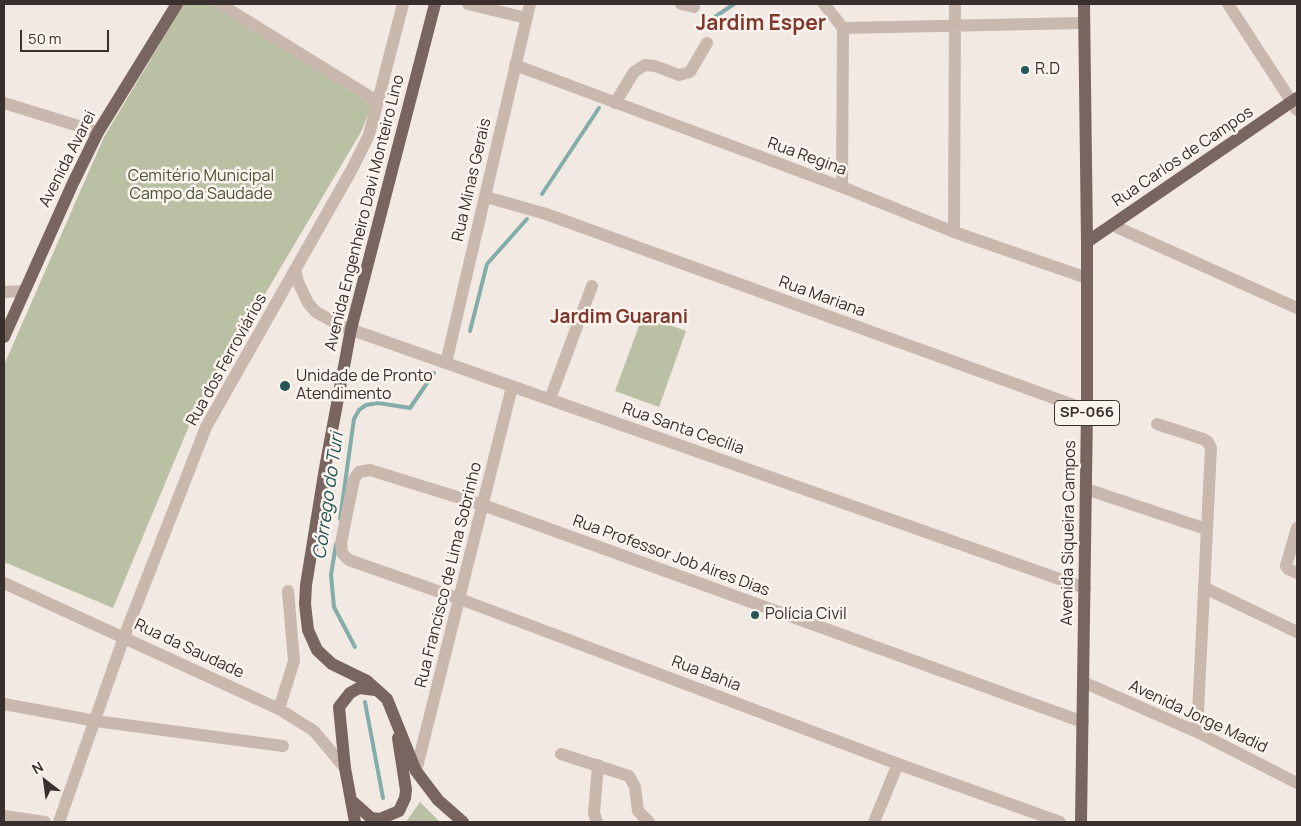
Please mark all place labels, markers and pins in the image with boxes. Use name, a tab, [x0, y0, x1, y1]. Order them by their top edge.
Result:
place label: R.D	[1035, 60, 1060, 80]
marker: R.D	[1019, 64, 1031, 76]
place label: Unidade de Pronto Atendimento	[296, 367, 433, 405]
marker: Unidade de Pronto Atendimento	[278, 379, 292, 393]
place label: Polícia Civil	[765, 605, 847, 625]
marker: Polícia Civil	[749, 609, 761, 621]

